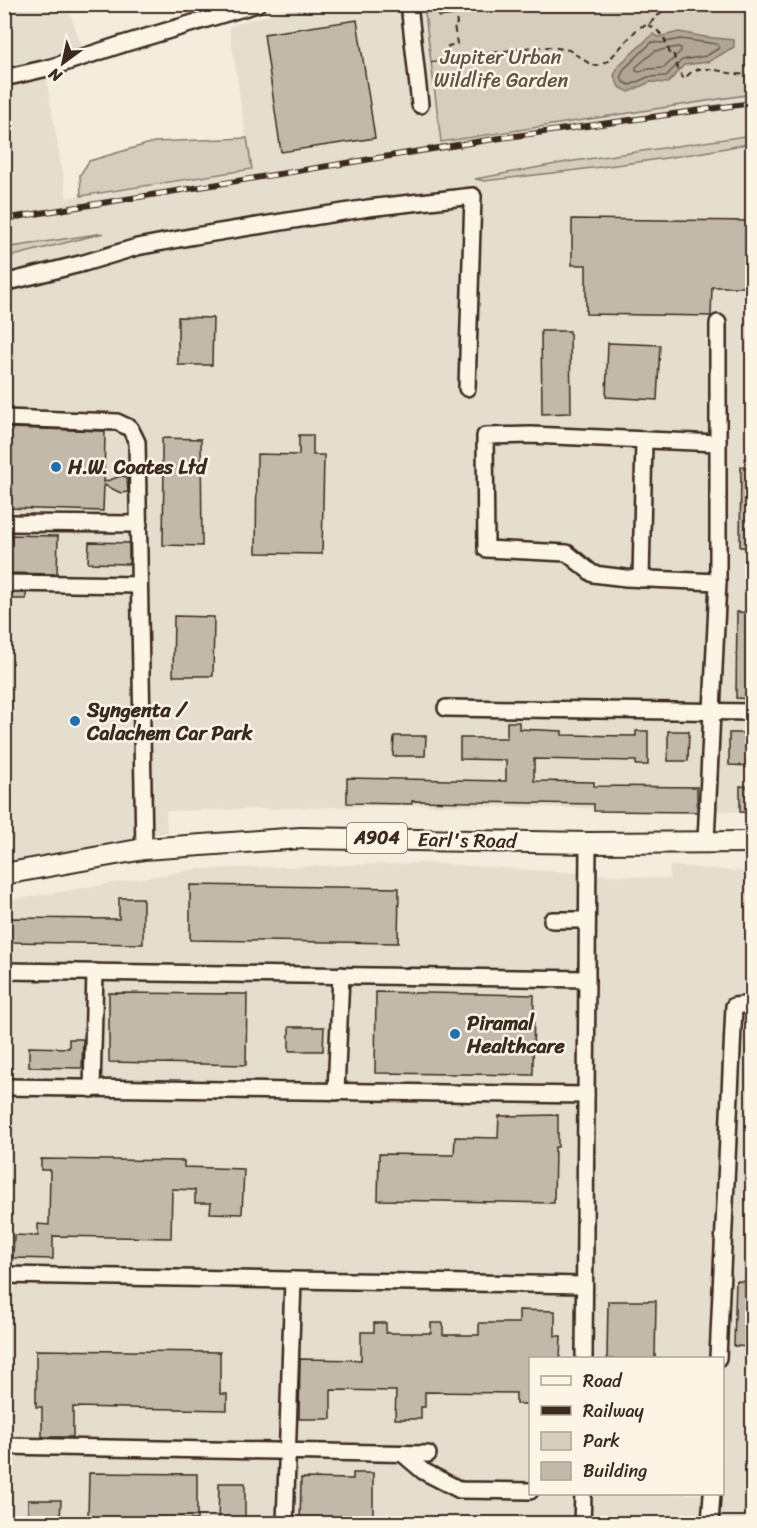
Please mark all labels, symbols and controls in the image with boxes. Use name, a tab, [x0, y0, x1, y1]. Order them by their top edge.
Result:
north arrow	[33, 33, 93, 93]
park label: Jupiter Urban Wildlife Garden	[434, 40, 568, 98]
text: N	[42, 59, 68, 91]
place label: H.W. Coates Ltd	[67, 450, 209, 485]
marker: H.W. Coates Ltd	[49, 460, 63, 474]
place label: Syngenta / Calachem Car Park	[86, 693, 254, 751]
marker: Syngenta / Calachem Car Park	[68, 714, 82, 728]
street label: Earl's Road	[417, 822, 518, 859]
road number: A904	[347, 823, 407, 853]
place label: Piramal Healthcare	[466, 1006, 566, 1064]
marker: Piramal Healthcare	[448, 1027, 462, 1041]
legend	[529, 1357, 724, 1495]
text: Road	[583, 1365, 623, 1397]
text: Railway	[583, 1395, 645, 1427]
text: Park	[583, 1425, 620, 1457]
text: Building	[583, 1455, 647, 1487]

